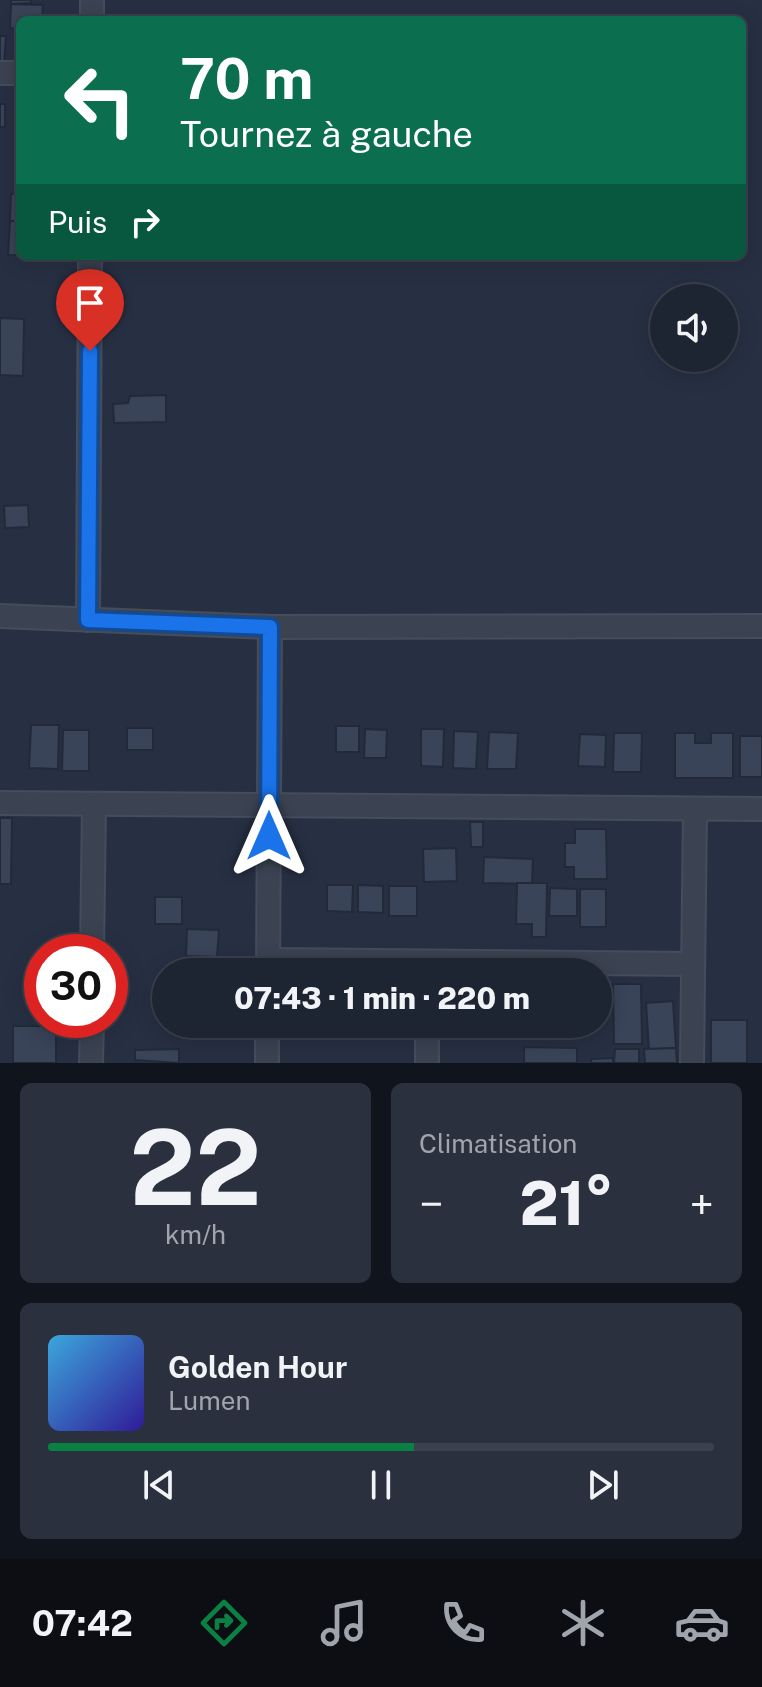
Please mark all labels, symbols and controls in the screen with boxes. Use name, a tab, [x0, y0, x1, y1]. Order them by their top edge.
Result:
text: 70 m	[180, 46, 313, 112]
icon: left	[48, 48, 152, 152]
text: Tournez à gauche	[180, 113, 473, 155]
icon: right	[123, 200, 167, 244]
text: Puis	[48, 204, 107, 240]
pin	[56, 269, 124, 351]
icon: arrive	[68, 281, 112, 325]
map controls	[650, 284, 738, 372]
button: sound	[650, 284, 738, 372]
position arrow	[227, 794, 311, 878]
speed limit sign: 30	[24, 934, 128, 1038]
text: 07:43 · 1 min · 220 m	[234, 980, 530, 1016]
text: 22	[129, 1106, 262, 1228]
text: Climatisation	[419, 1128, 577, 1159]
text: 21°	[519, 1168, 614, 1239]
text: −	[419, 1178, 443, 1230]
text: +	[690, 1178, 714, 1230]
text: km/h	[165, 1219, 226, 1250]
text: Golden Hour	[168, 1349, 347, 1385]
text: Lumen	[168, 1385, 251, 1416]
icon: previous	[137, 1463, 181, 1507]
icon: pause	[359, 1463, 403, 1507]
icon: next	[581, 1463, 625, 1507]
icon: directions	[196, 1595, 252, 1651]
icon: music	[316, 1595, 372, 1651]
icon: phone	[435, 1595, 491, 1651]
icon: climate	[555, 1595, 611, 1651]
icon: car	[674, 1595, 730, 1651]
text: 07:42	[32, 1602, 133, 1644]

